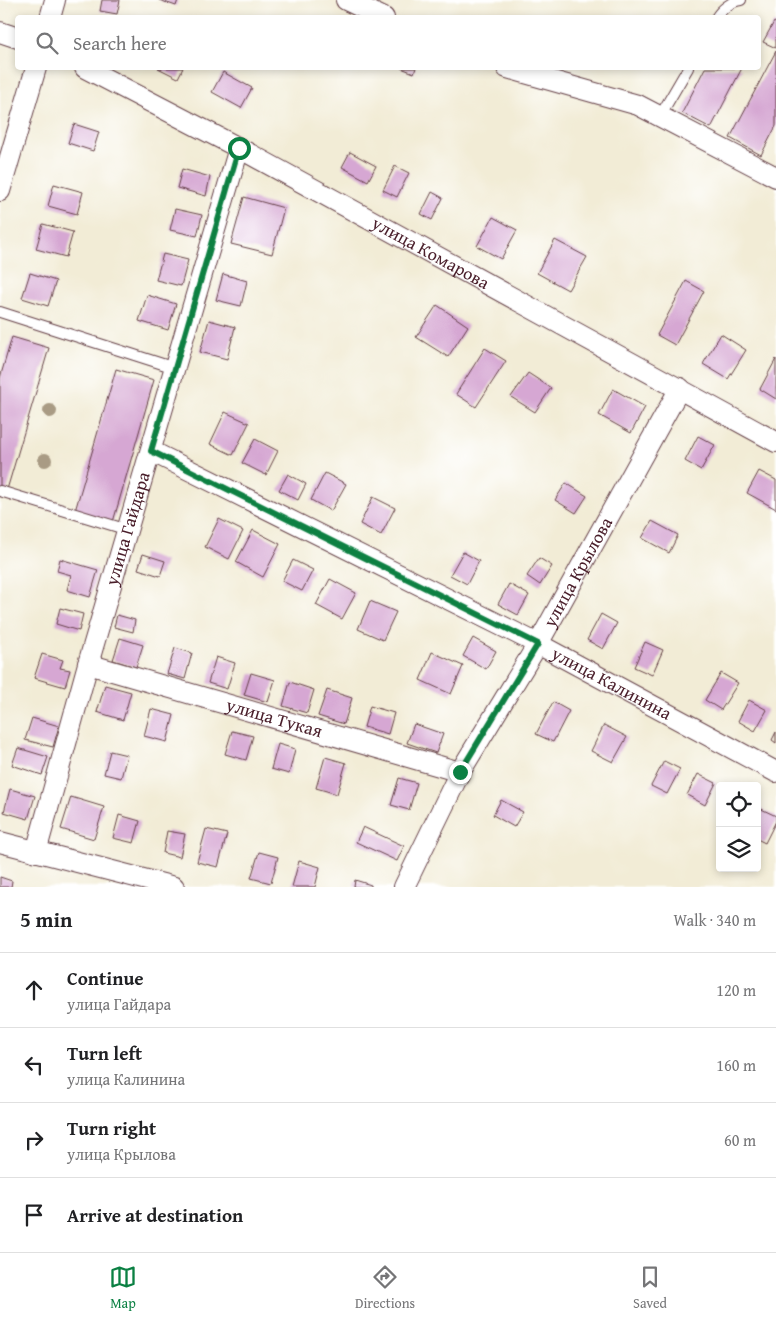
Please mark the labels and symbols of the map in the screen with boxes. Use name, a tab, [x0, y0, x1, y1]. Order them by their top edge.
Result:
route start	[228, 137, 251, 160]
street label: улица Комарова	[366, 209, 495, 296]
street label: улица Гайдара	[97, 468, 157, 590]
street label: улица Крылова	[535, 511, 619, 633]
street label: улица Калинина	[546, 639, 677, 727]
street label: улица Тукая	[222, 691, 326, 744]
route end	[449, 761, 472, 784]

